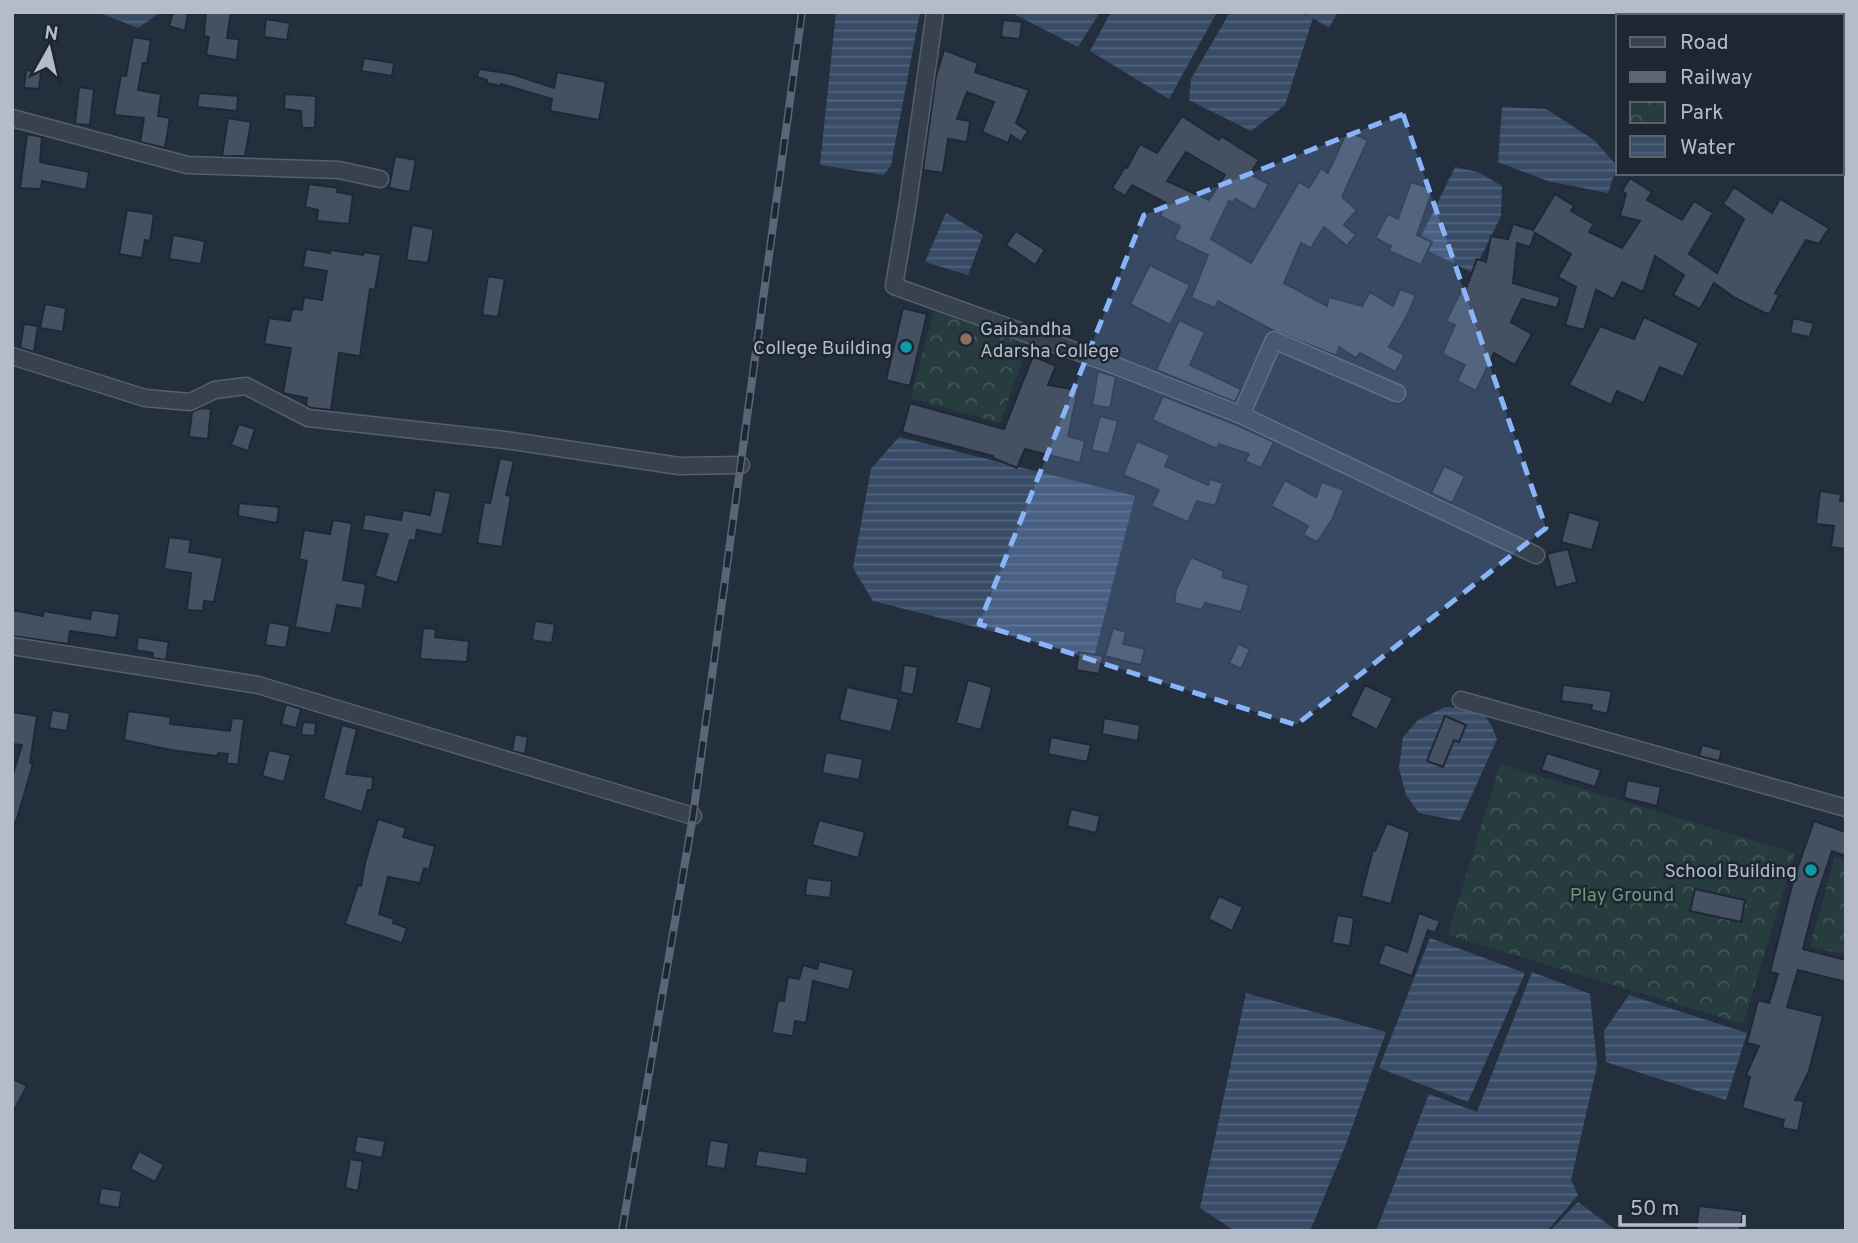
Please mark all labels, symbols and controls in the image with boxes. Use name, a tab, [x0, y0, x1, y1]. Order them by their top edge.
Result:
north arrow	[14, 14, 84, 84]
legend	[1616, 14, 1844, 175]
text: N	[43, 21, 60, 47]
text: Road	[1680, 30, 1729, 57]
text: Railway	[1680, 65, 1753, 92]
text: Park	[1680, 100, 1723, 127]
text: Water	[1680, 135, 1735, 162]
place label: Gaibandha Adarsha College	[980, 318, 1119, 364]
marker: Gaibandha Adarsha College	[958, 331, 974, 347]
place label: College Building	[753, 337, 892, 361]
marker: College Building	[898, 339, 914, 355]
place label: School Building	[1664, 860, 1797, 884]
marker: School Building	[1803, 862, 1819, 878]
park label: Play Ground	[1570, 884, 1674, 908]
scale bar	[1620, 1184, 1744, 1228]
text: 50 m	[1630, 1196, 1679, 1223]

